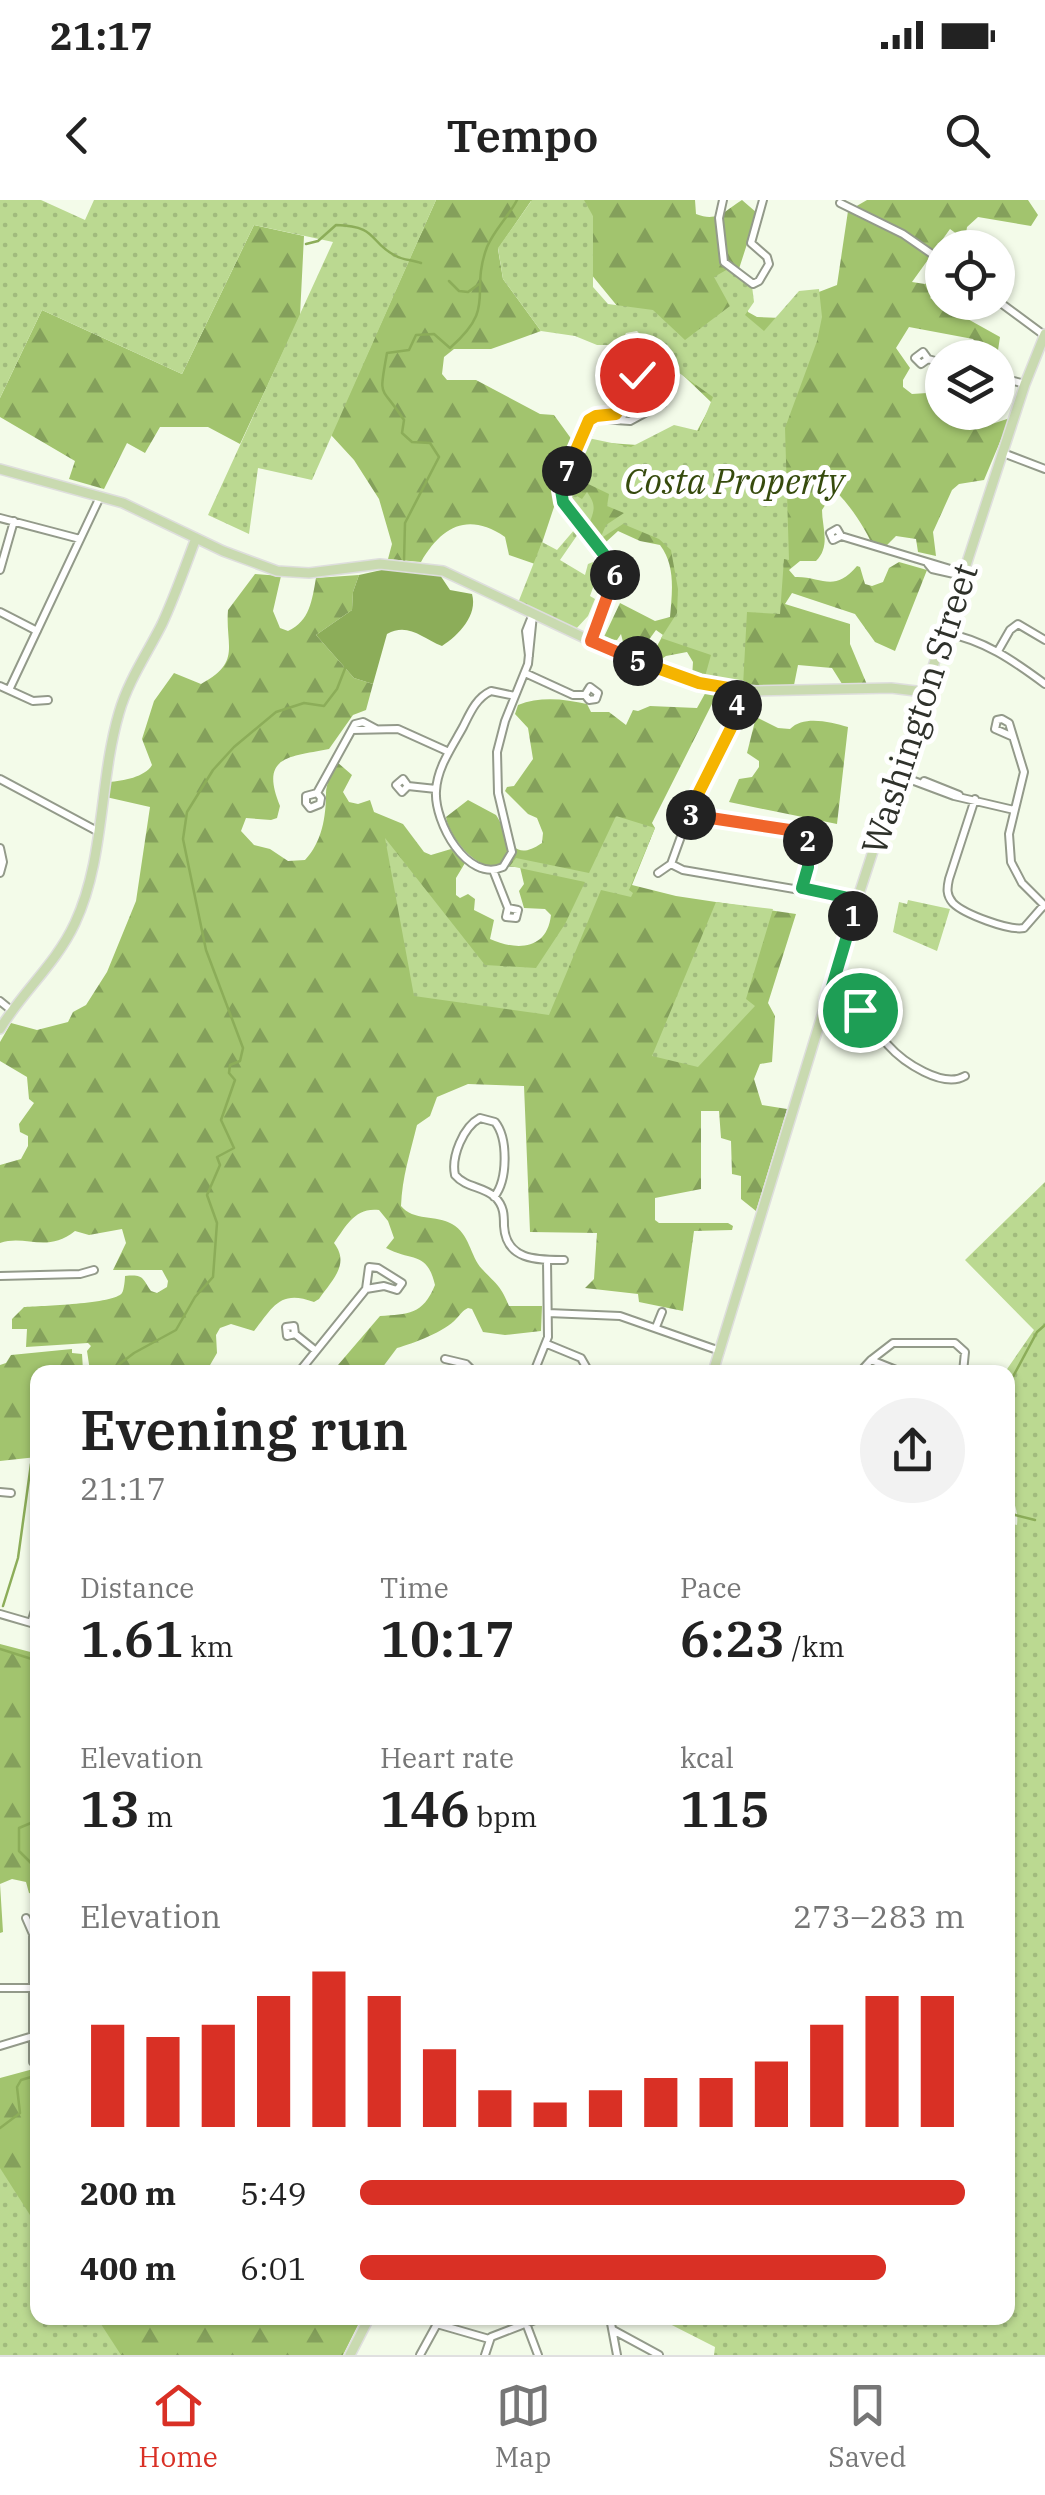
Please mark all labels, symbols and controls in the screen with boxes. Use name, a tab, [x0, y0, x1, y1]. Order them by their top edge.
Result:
text: 21:17	[50, 11, 153, 60]
text: Tempo	[447, 106, 598, 164]
icon: back	[50, 108, 105, 163]
icon: search	[940, 108, 995, 163]
map controls	[925, 230, 1015, 430]
button: locate	[925, 230, 1015, 320]
pin	[595, 333, 680, 418]
button: layers	[925, 340, 1015, 430]
icon: check	[610, 348, 665, 403]
pin: 7	[542, 446, 592, 496]
text: 7	[559, 452, 575, 489]
park label: Costa Property	[624, 458, 847, 504]
pin: 6	[590, 550, 640, 600]
text: 6	[607, 556, 623, 593]
street label: Washington Street	[850, 557, 988, 860]
pin: 5	[613, 636, 663, 686]
text: 5	[630, 642, 646, 679]
pin: 4	[712, 680, 762, 730]
text: 4	[729, 686, 745, 723]
pin: 3	[666, 790, 716, 840]
text: 3	[683, 796, 699, 833]
pin: 2	[783, 816, 833, 866]
text: 2	[800, 822, 816, 859]
pin: 1	[828, 891, 878, 941]
text: 1	[845, 897, 861, 934]
pin	[818, 968, 903, 1053]
icon: arrive	[833, 983, 888, 1038]
text: Evening run	[80, 1394, 408, 1465]
button: share	[860, 1398, 965, 1503]
text: 21:17	[80, 1467, 166, 1509]
text: Distance	[80, 1569, 194, 1606]
text: Time	[380, 1569, 449, 1606]
text: Pace	[680, 1569, 742, 1606]
text: 1.61	[80, 1606, 184, 1671]
text: 10:17	[380, 1606, 515, 1671]
text: 6:23	[680, 1606, 785, 1671]
text: km	[184, 1628, 233, 1665]
text: /km	[785, 1628, 845, 1665]
text: Elevation	[80, 1739, 203, 1776]
text: Heart rate	[380, 1739, 514, 1776]
text: kcal	[680, 1739, 734, 1776]
text: 13	[80, 1776, 140, 1841]
text: 146	[380, 1776, 470, 1841]
text: 115	[680, 1776, 770, 1841]
text: m	[140, 1798, 173, 1835]
text: bpm	[470, 1798, 537, 1835]
text: Elevation	[80, 1895, 221, 1937]
text: 273–283 m	[793, 1895, 965, 1937]
text: 200 m	[80, 2172, 176, 2214]
text: 5:49	[240, 2172, 307, 2214]
text: 400 m	[80, 2247, 176, 2289]
text: 6:01	[240, 2247, 307, 2289]
tab: Home	[138, 2378, 218, 2475]
tab: Map	[495, 2378, 552, 2475]
tab: Saved	[828, 2378, 907, 2475]

